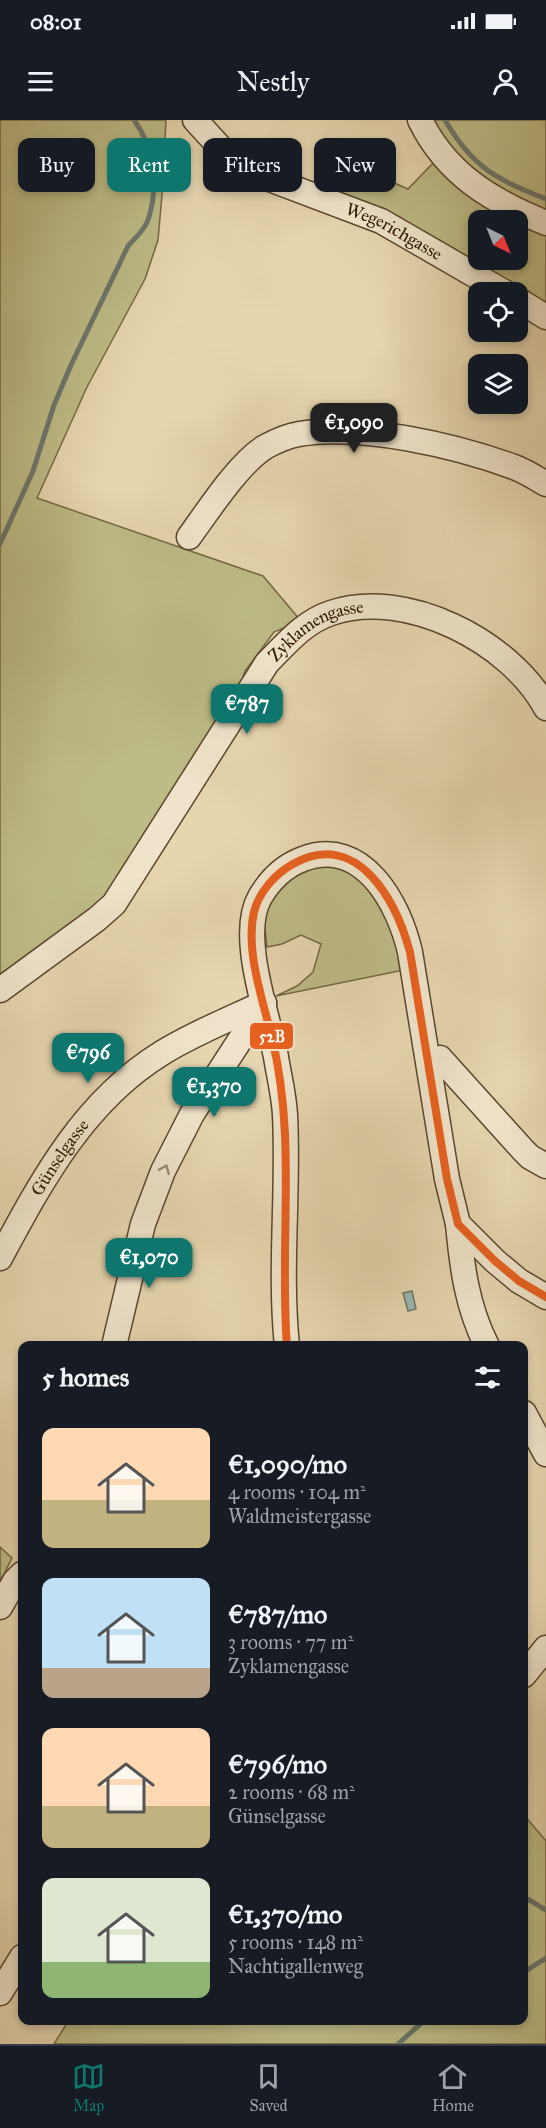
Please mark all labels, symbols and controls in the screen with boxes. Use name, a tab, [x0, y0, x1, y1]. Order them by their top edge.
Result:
text: 08:01	[30, 8, 81, 35]
icon: menu	[24, 65, 57, 98]
text: Nestly	[237, 65, 309, 98]
icon: person	[489, 65, 522, 98]
chip: Buy	[18, 138, 95, 192]
chip: Rent	[107, 138, 191, 192]
chip: Filters	[203, 138, 302, 192]
chip: New	[314, 138, 396, 192]
street label: Wegerichgasse	[343, 198, 446, 265]
north arrow	[468, 210, 528, 270]
map controls	[468, 210, 528, 414]
button: locate	[468, 282, 528, 342]
button: layers	[468, 354, 528, 414]
pin: €1,090	[305, 403, 403, 454]
text: €1,090	[324, 410, 384, 434]
street label: Zyklamengasse	[263, 596, 364, 666]
pin: €787	[211, 684, 283, 735]
text: €787	[225, 691, 269, 715]
line badge: 52B	[249, 1022, 294, 1050]
text: 52B	[259, 1027, 285, 1046]
pin: €796	[52, 1033, 124, 1084]
text: €796	[66, 1040, 110, 1064]
pin: €1,370	[165, 1067, 263, 1118]
text: €1,370	[186, 1074, 242, 1098]
street label: Günselgasse	[26, 1115, 94, 1200]
one-way arrow	[158, 1165, 170, 1176]
pin: €1,070	[100, 1238, 198, 1289]
text: €1,070	[119, 1245, 179, 1269]
text: 5 homes	[42, 1361, 129, 1393]
icon: filters	[471, 1361, 504, 1394]
text: €1,090/mo	[228, 1448, 347, 1480]
icon: home	[90, 1452, 162, 1524]
text: 4 rooms · 104 m²	[228, 1480, 366, 1504]
text: Waldmeistergasse	[228, 1504, 371, 1528]
text: €787/mo	[228, 1598, 327, 1630]
icon: home	[90, 1602, 162, 1674]
text: 3 rooms · 77 m²	[228, 1630, 353, 1654]
text: Zyklamengasse	[228, 1654, 349, 1678]
text: €796/mo	[228, 1748, 327, 1780]
icon: home	[90, 1752, 162, 1824]
text: 2 rooms · 68 m²	[228, 1780, 355, 1804]
text: Günselgasse	[228, 1804, 326, 1828]
text: €1,370/mo	[228, 1898, 342, 1930]
icon: home	[90, 1902, 162, 1974]
text: 5 rooms · 148 m²	[228, 1930, 363, 1954]
text: Nachtigallenweg	[228, 1954, 363, 1978]
tab: Map	[72, 2060, 105, 2115]
tab: Saved	[250, 2060, 288, 2115]
tab: Home	[432, 2060, 474, 2115]

